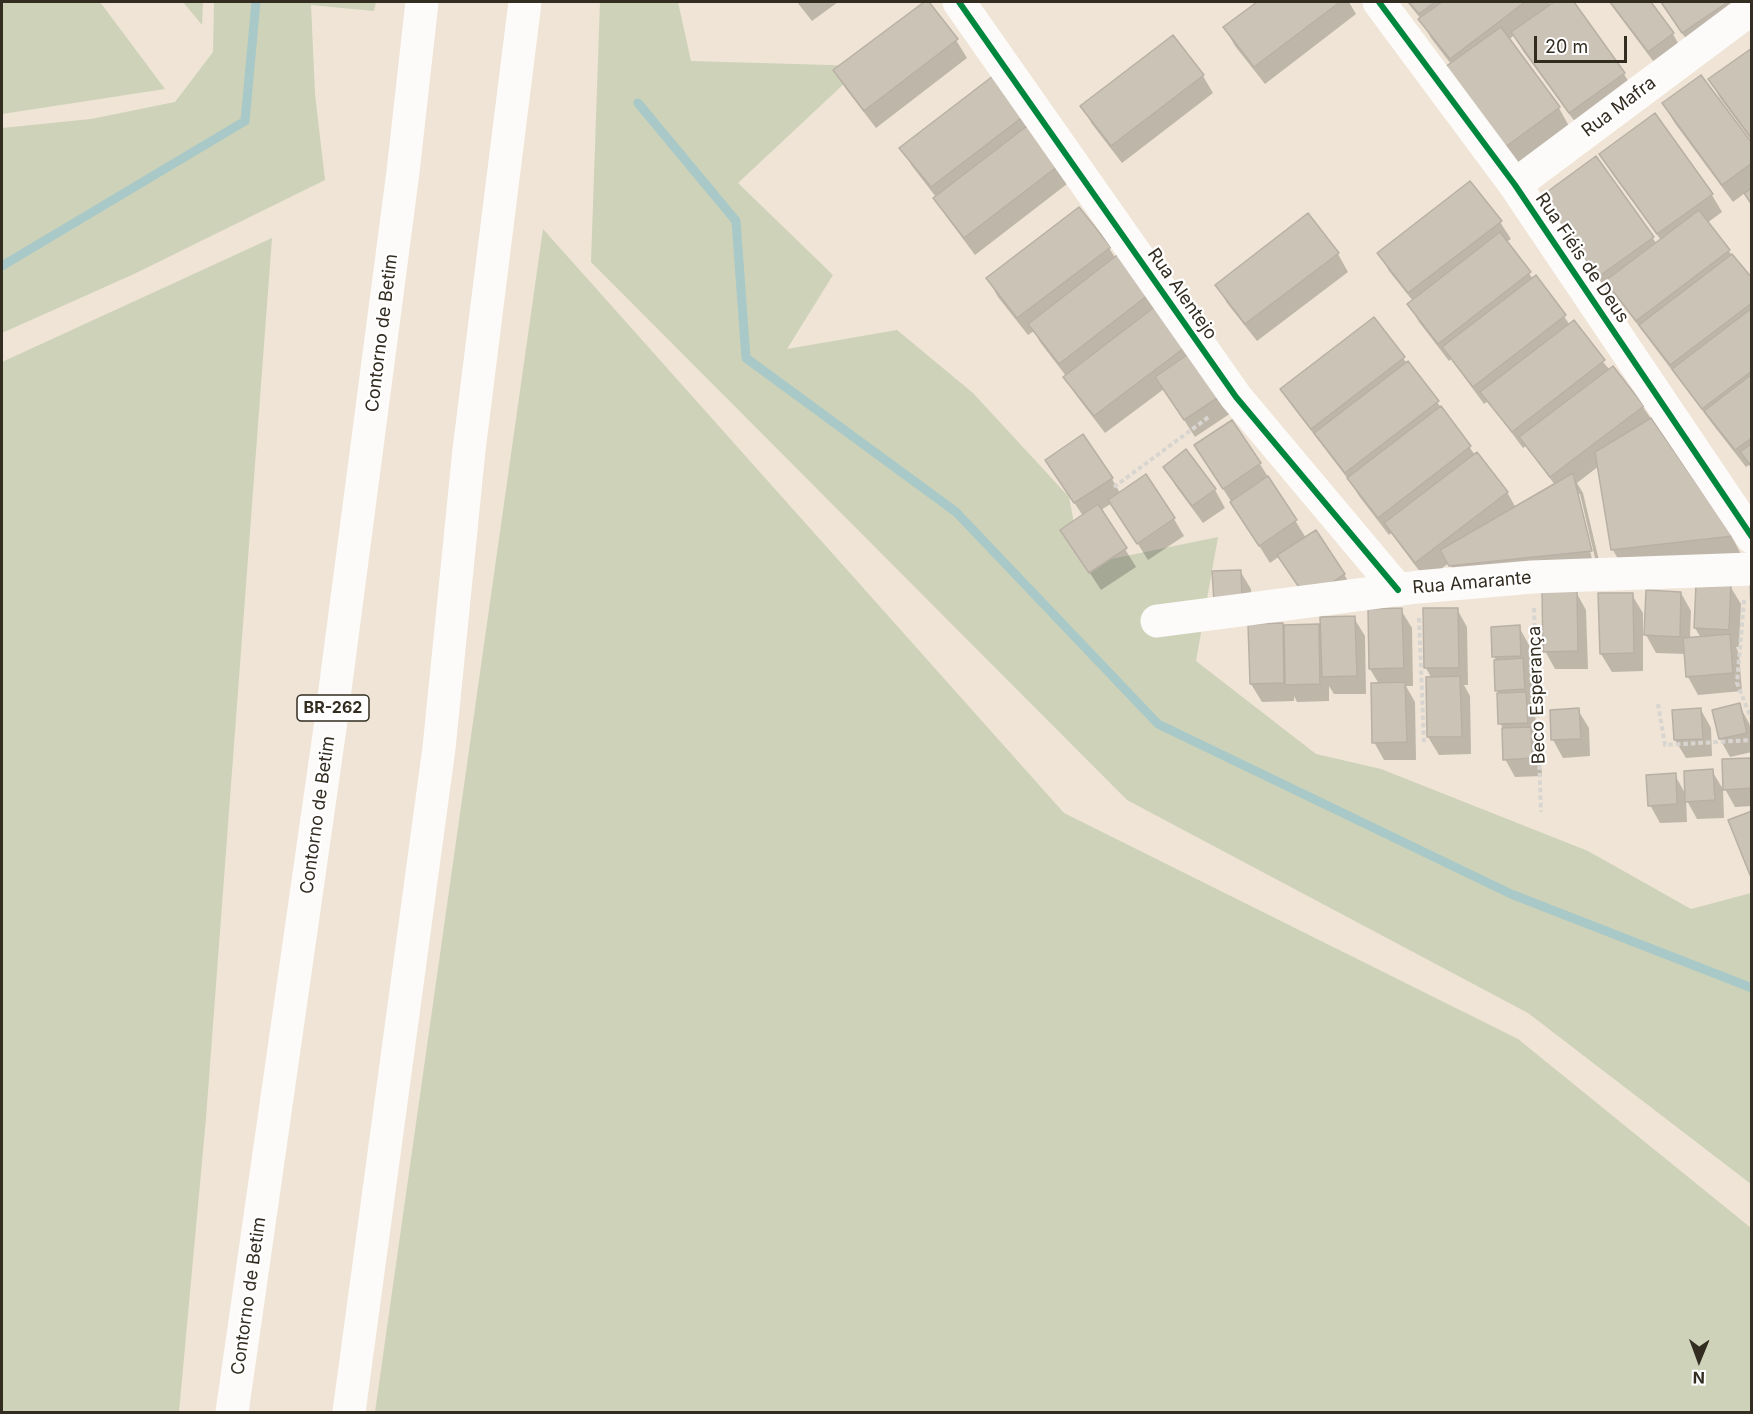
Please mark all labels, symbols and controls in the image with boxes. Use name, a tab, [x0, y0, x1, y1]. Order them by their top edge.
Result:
scale bar	[1537, 24, 1630, 62]
text: 20 m	[1545, 36, 1588, 57]
street label: Rua Mafra	[1578, 72, 1660, 142]
street label: Rua Fiéis de Deus	[1531, 189, 1633, 327]
street label: Rua Alentejo	[1143, 244, 1221, 344]
street label: Contorno de Betim	[362, 253, 402, 413]
street label: Rua Amarante	[1412, 567, 1532, 599]
street label: Beco Esperança	[1524, 625, 1550, 765]
road number: BR-262	[297, 695, 369, 721]
street label: Contorno de Betim	[296, 735, 340, 895]
street label: Contorno de Betim	[227, 1216, 271, 1376]
north arrow	[1669, 1330, 1729, 1390]
text: N	[1692, 1368, 1705, 1388]

